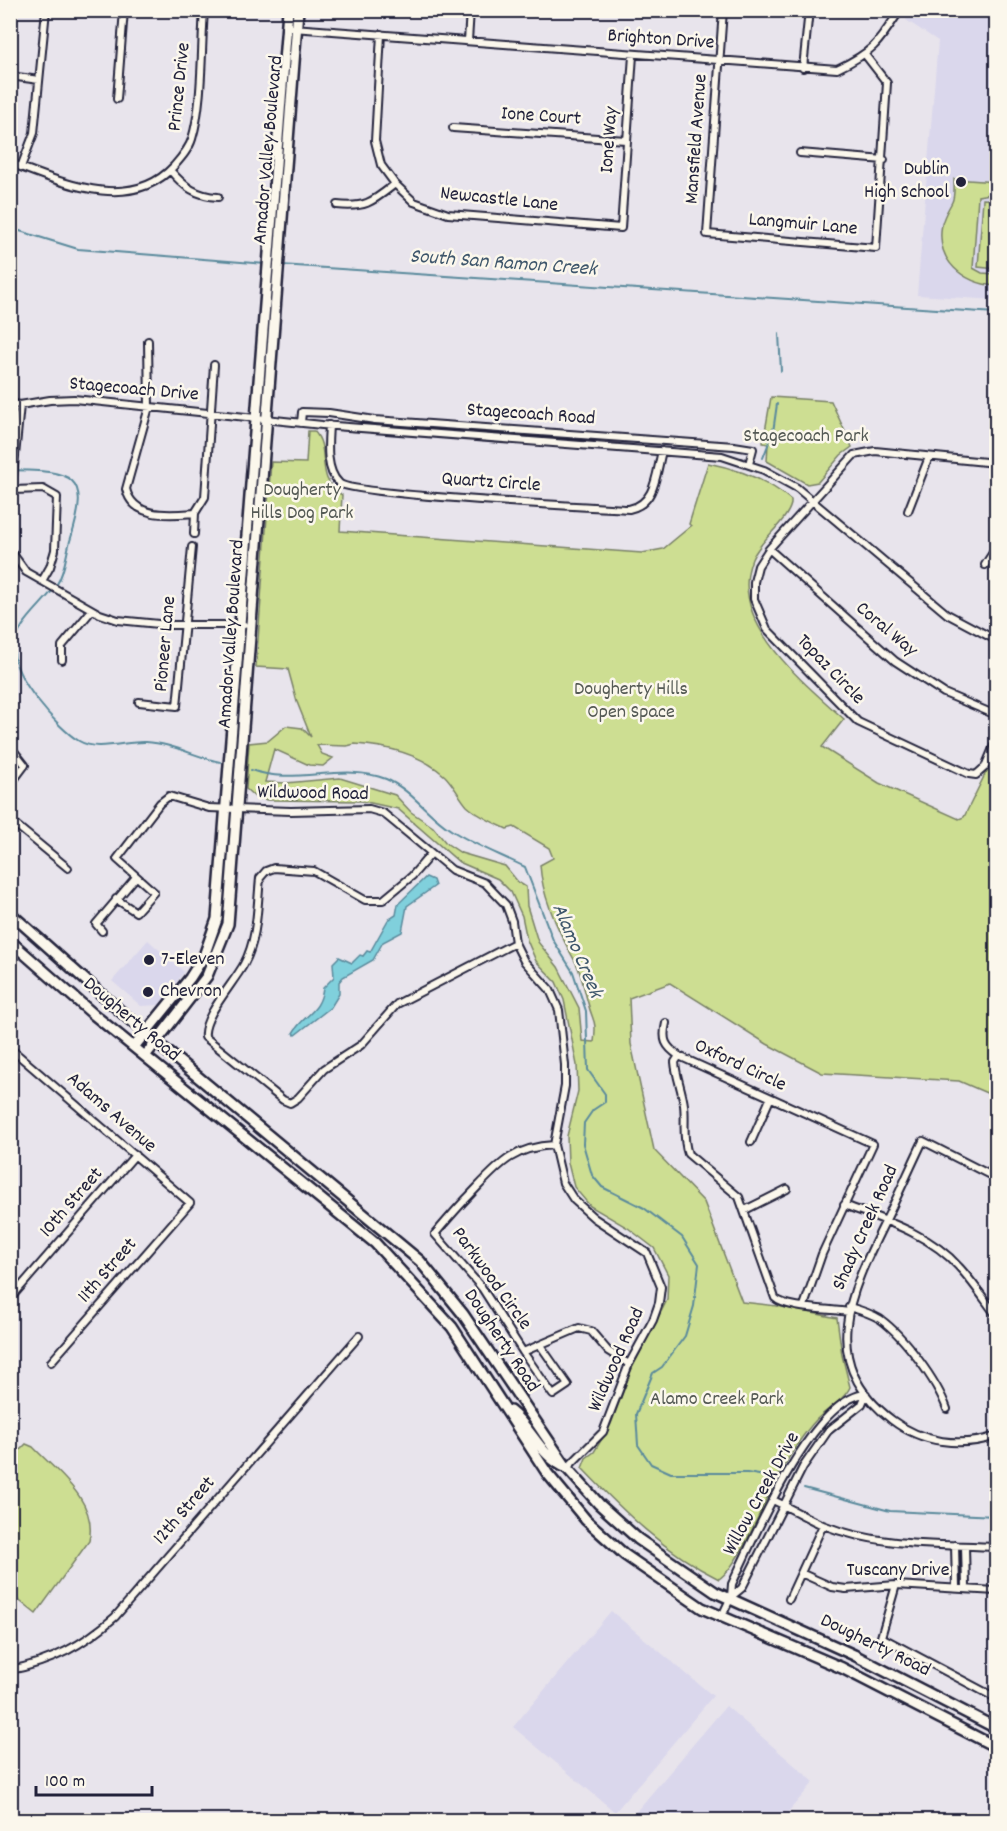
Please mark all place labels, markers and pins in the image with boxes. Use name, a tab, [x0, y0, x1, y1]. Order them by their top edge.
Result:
place label: Dublin High School	[864, 156, 949, 207]
marker: Dublin High School	[954, 175, 968, 189]
place label: 7-Eleven	[161, 946, 225, 974]
marker: 7-Eleven	[142, 953, 156, 967]
place label: Chevron	[160, 978, 222, 1006]
marker: Chevron	[141, 985, 155, 999]

